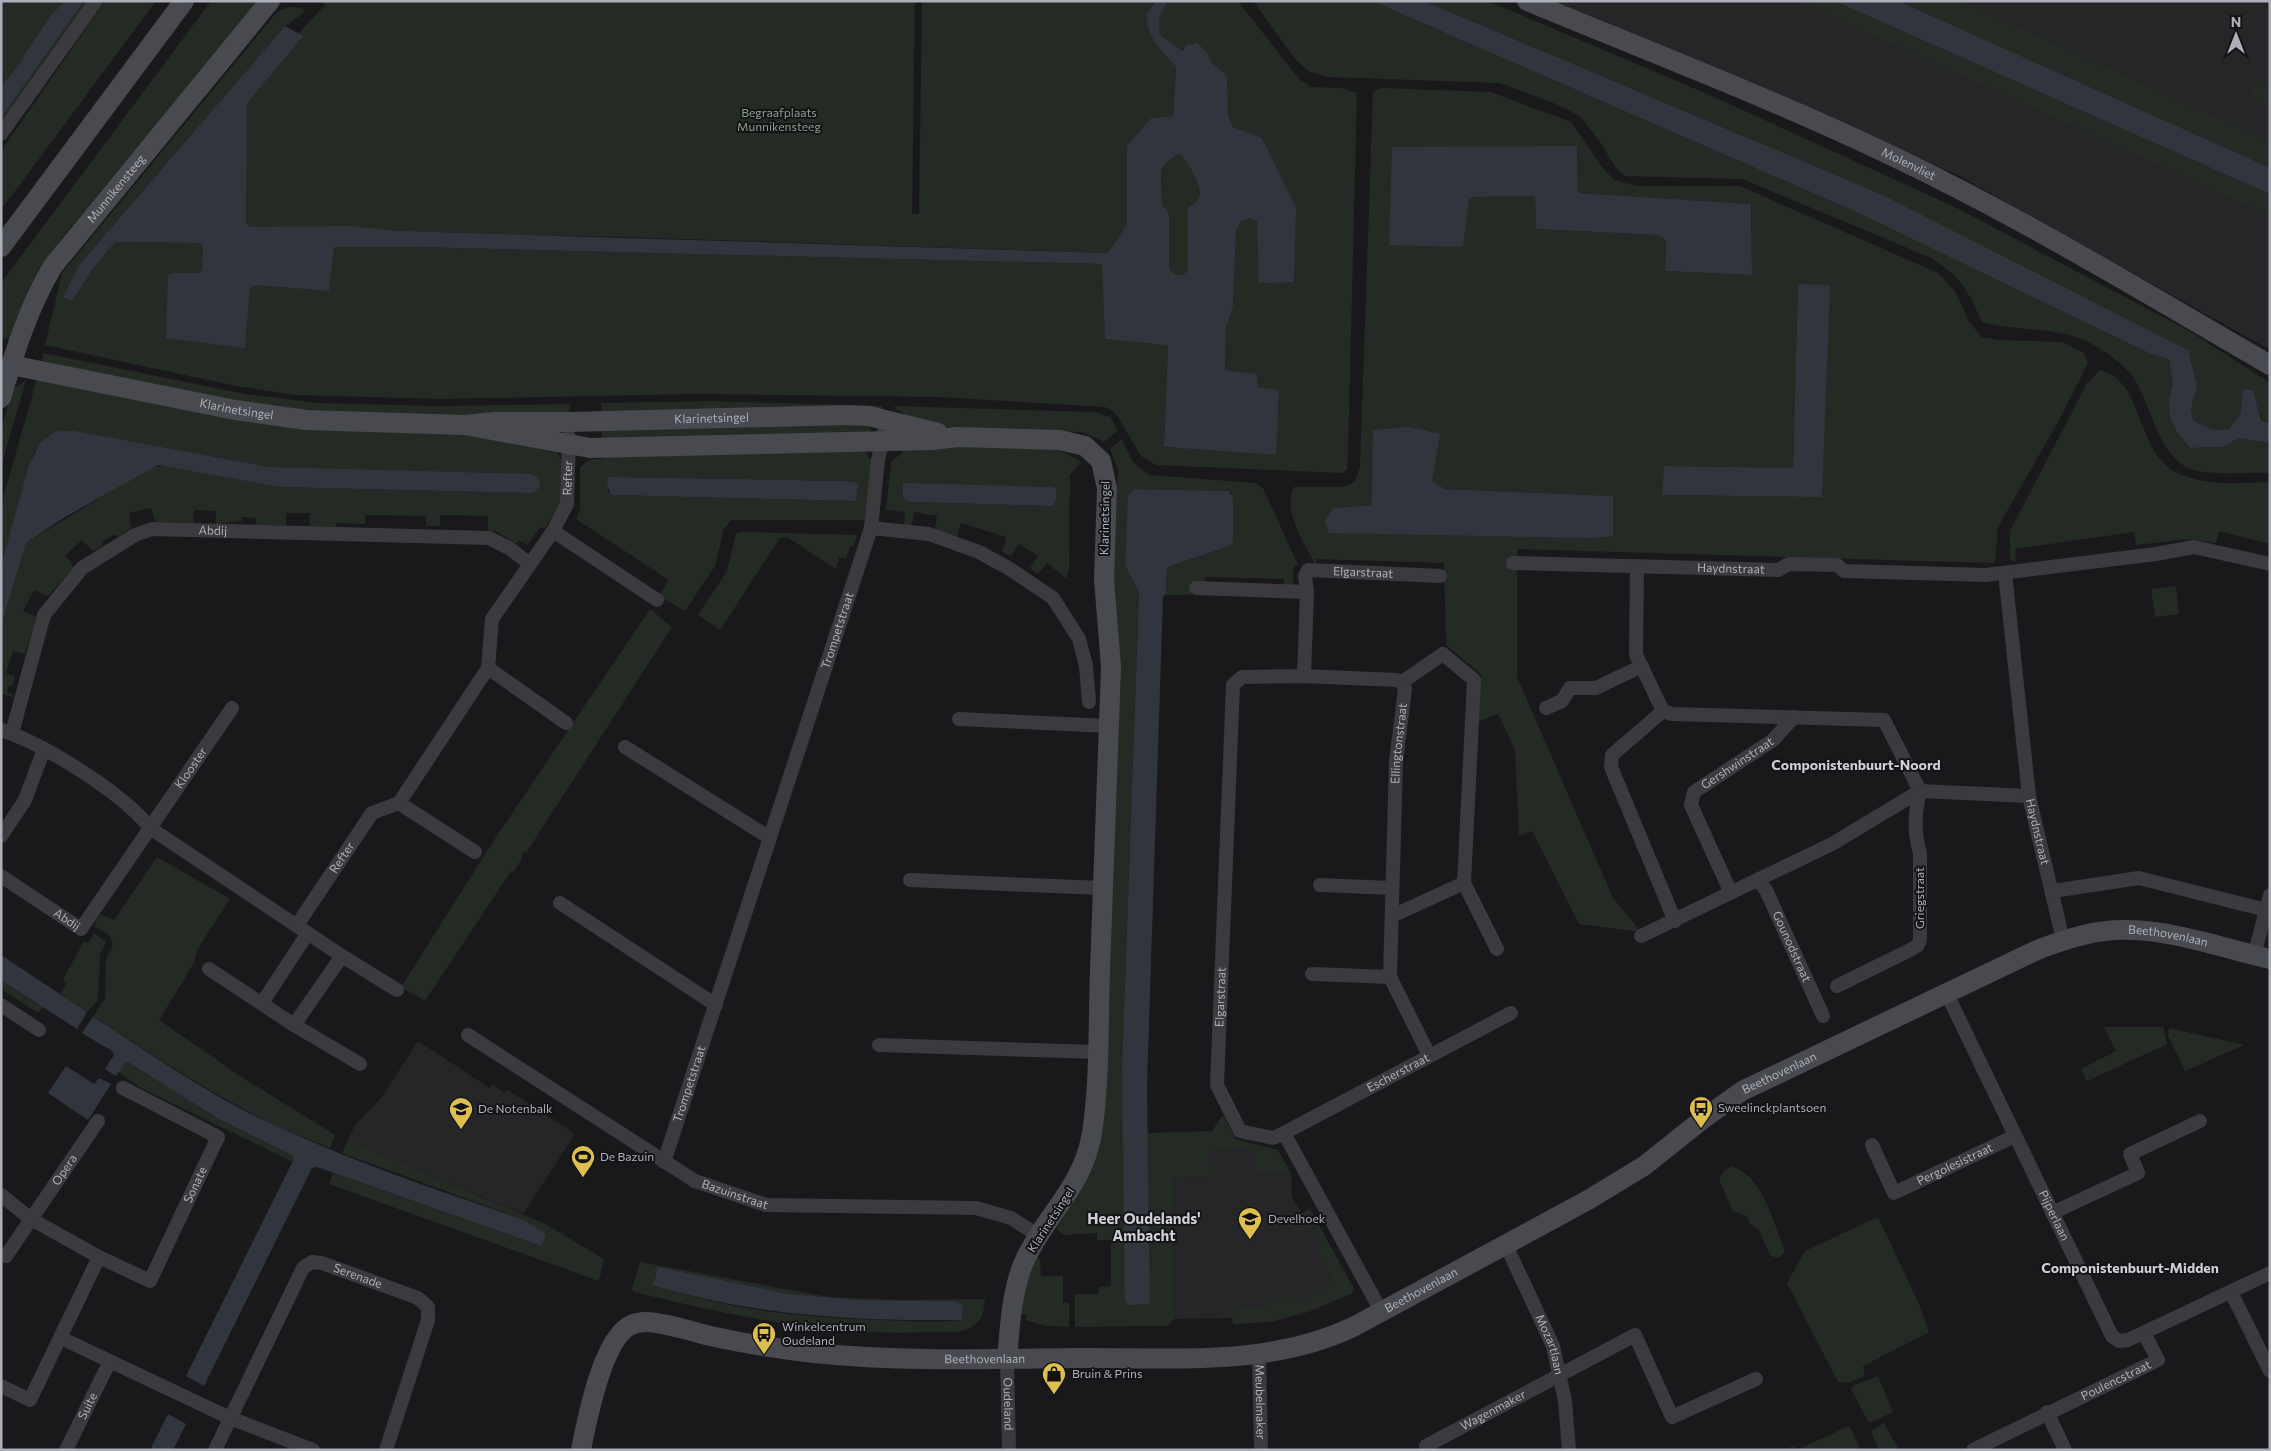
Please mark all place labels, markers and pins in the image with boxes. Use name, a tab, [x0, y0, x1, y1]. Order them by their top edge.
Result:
bus stop icon: Sweelinckplantsoen	[1688, 1095, 1714, 1129]
school or university icon: De Notenbalk	[448, 1096, 474, 1130]
place label: Sweelinckplantsoen	[1718, 1100, 1826, 1114]
place label: De Notenbalk	[478, 1101, 553, 1115]
sports icon: De Bazuin	[570, 1144, 596, 1178]
place label: De Bazuin	[600, 1149, 654, 1163]
school or university icon: Develhoek	[1237, 1206, 1263, 1240]
place label: Develhoek	[1268, 1211, 1326, 1225]
place label: Winkelcentrum Oudeland	[782, 1319, 866, 1347]
bus stop icon: Winkelcentrum Oudeland	[751, 1321, 777, 1355]
shop icon: Bruin & Prins	[1041, 1361, 1067, 1395]
place label: Bruin & Prins	[1072, 1366, 1142, 1380]

